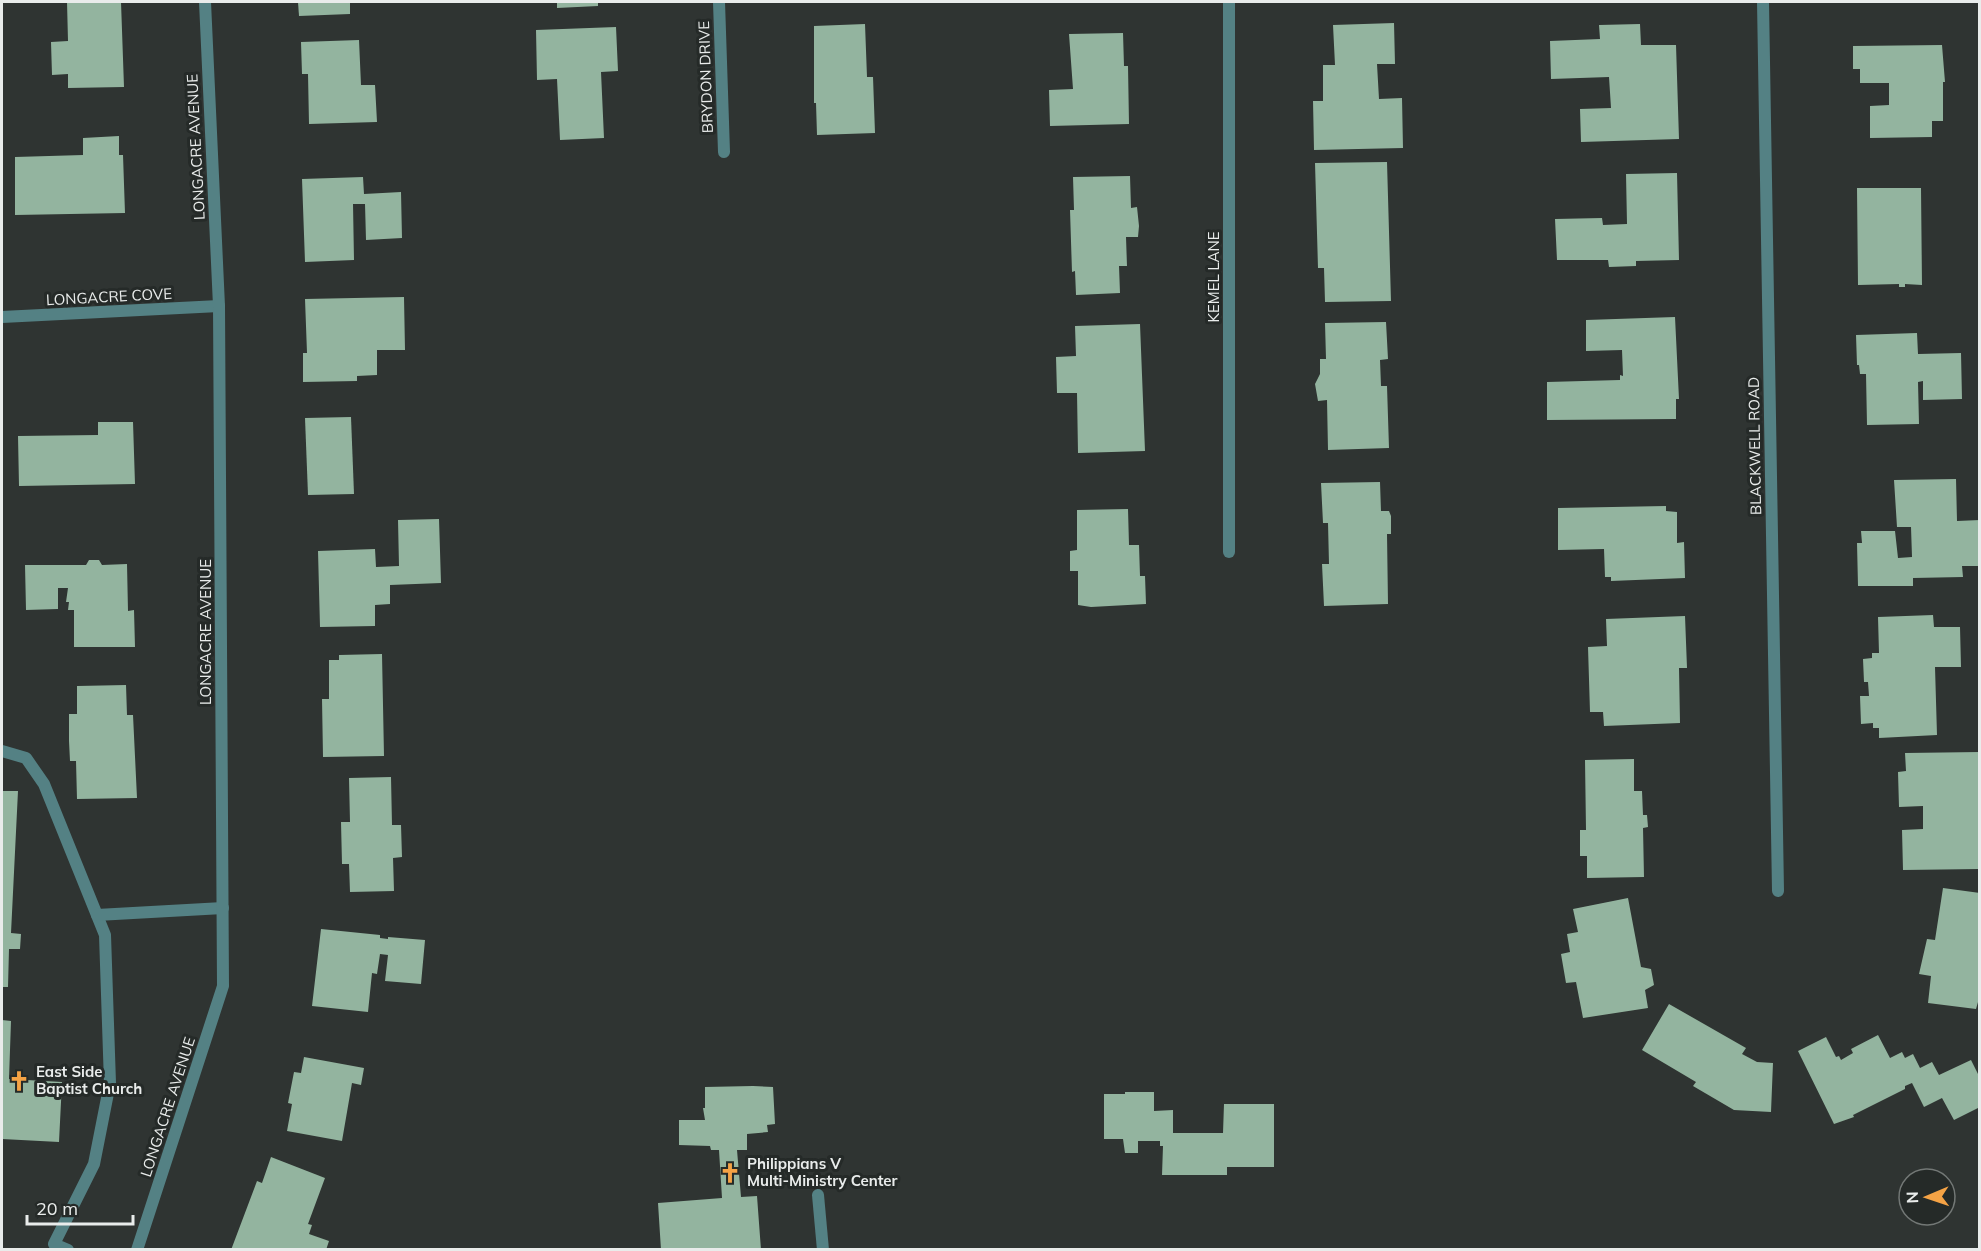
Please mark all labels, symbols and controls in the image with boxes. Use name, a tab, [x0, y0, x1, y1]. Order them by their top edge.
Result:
street label: BRYDON DRIVE	[694, 20, 717, 134]
street label: LONGACRE AVENUE	[182, 73, 209, 220]
street label: KEMEL LANE	[1204, 231, 1223, 323]
street label: LONGACRE COVE	[45, 284, 173, 309]
street label: BLACKWELL ROAD	[1744, 377, 1765, 515]
street label: LONGACRE AVENUE	[196, 559, 215, 705]
street label: LONGACRE AVENUE	[136, 1034, 199, 1179]
place label: East Side Baptist Church	[36, 1062, 142, 1098]
church icon: East Side Baptist Church	[7, 1069, 31, 1093]
place label: Philippians V Multi-Ministry Center	[747, 1154, 898, 1190]
church icon: Philippians V Multi-Ministry Center	[718, 1161, 742, 1185]
north arrow	[1897, 1167, 1957, 1227]
scale bar	[27, 1188, 134, 1226]
text: N	[1902, 1191, 1922, 1204]
text: 20 m	[36, 1197, 78, 1220]

